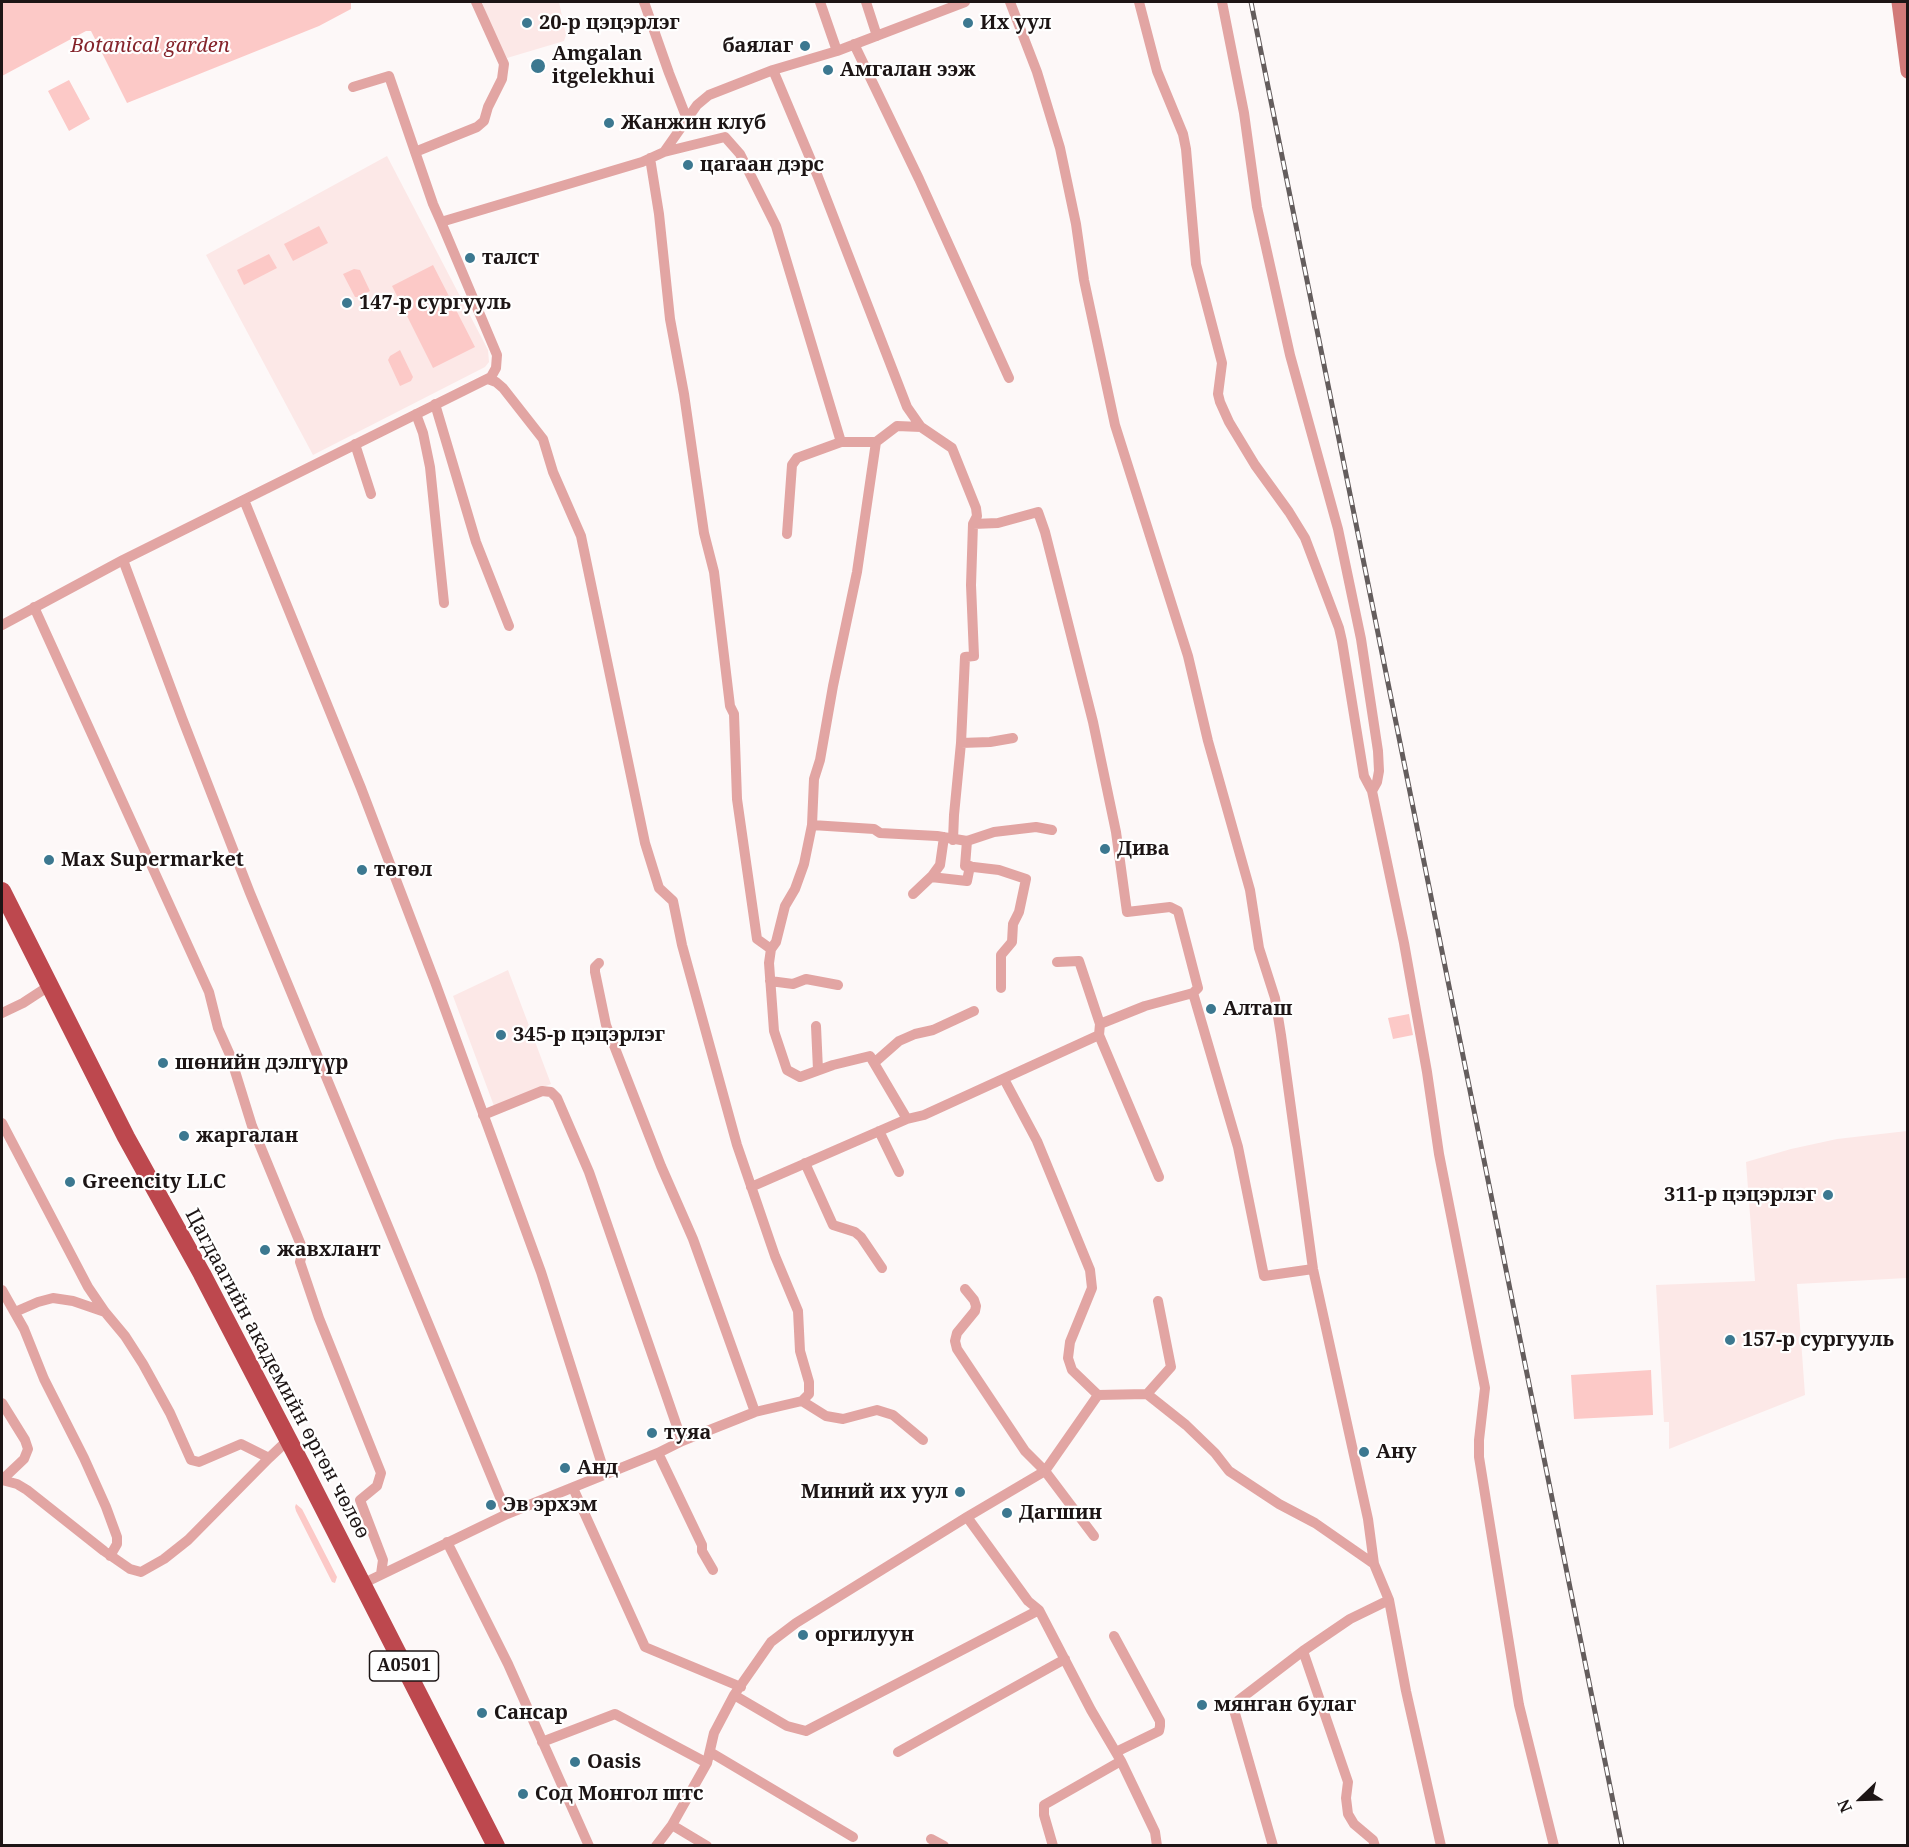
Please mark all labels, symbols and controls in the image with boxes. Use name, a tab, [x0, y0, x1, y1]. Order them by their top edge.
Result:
place label: 20-р цэцэрлэг	[539, 11, 680, 35]
place label: Их уул	[980, 11, 1051, 35]
marker: 20-р цэцэрлэг	[520, 16, 534, 30]
marker: Их уул	[961, 16, 975, 30]
park label: Botanical garden	[70, 34, 230, 58]
place label: баялаг	[722, 34, 793, 58]
marker: баялаг	[798, 39, 812, 53]
place label: Amgalan itgelekhui	[552, 42, 655, 89]
marker: Amgalan itgelekhui	[529, 57, 547, 75]
place label: Амгалан ээж	[840, 58, 976, 82]
marker: Амгалан ээж	[821, 63, 835, 77]
place label: Жанжин клуб	[621, 111, 766, 135]
marker: Жанжин клуб	[602, 116, 616, 130]
place label: цагаан дэрс	[700, 153, 824, 177]
marker: цагаан дэрс	[681, 158, 695, 172]
place label: талст	[482, 246, 539, 270]
marker: талст	[463, 251, 477, 265]
place label: 147-р сургууль	[359, 291, 511, 315]
marker: 147-р сургууль	[340, 296, 354, 310]
place label: Дива	[1117, 837, 1170, 861]
marker: Дива	[1098, 842, 1112, 856]
place label: Max Supermarket	[61, 848, 244, 872]
marker: Max Supermarket	[42, 853, 56, 867]
place label: төгөл	[374, 858, 432, 882]
marker: төгөл	[355, 863, 369, 877]
place label: Алташ	[1223, 997, 1292, 1021]
marker: Алташ	[1204, 1002, 1218, 1016]
place label: 345-р цэцэрлэг	[513, 1023, 665, 1047]
marker: 345-р цэцэрлэг	[494, 1028, 508, 1042]
place label: шөнийн дэлгүүр	[175, 1051, 348, 1075]
marker: шөнийн дэлгүүр	[156, 1056, 170, 1070]
place label: жаргалан	[196, 1124, 298, 1148]
marker: жаргалан	[177, 1129, 191, 1143]
place label: Greencity LLC	[82, 1170, 226, 1194]
marker: Greencity LLC	[63, 1175, 77, 1189]
place label: 311-р цэцэрлэг	[1664, 1183, 1816, 1207]
marker: 311-р цэцэрлэг	[1821, 1188, 1835, 1202]
street label: Цагдаагийн академийн өргөн чөлөө	[180, 1205, 374, 1543]
place label: жавхлант	[277, 1238, 381, 1262]
marker: жавхлант	[258, 1243, 272, 1257]
place label: 157-р сургууль	[1742, 1328, 1894, 1352]
marker: 157-р сургууль	[1723, 1333, 1737, 1347]
place label: туяа	[664, 1421, 711, 1445]
marker: туяа	[645, 1426, 659, 1440]
place label: Ану	[1376, 1440, 1417, 1464]
marker: Ану	[1357, 1445, 1371, 1459]
place label: Анд	[577, 1456, 618, 1480]
marker: Анд	[558, 1461, 572, 1475]
place label: Миний их уул	[801, 1480, 948, 1504]
marker: Миний их уул	[953, 1485, 967, 1499]
place label: Эв эрхэм	[503, 1493, 597, 1517]
marker: Эв эрхэм	[484, 1498, 498, 1512]
place label: Дагшин	[1019, 1501, 1102, 1525]
marker: Дагшин	[1000, 1506, 1014, 1520]
place label: оргилуун	[815, 1623, 914, 1647]
marker: оргилуун	[796, 1628, 810, 1642]
road number: A0501	[370, 1651, 438, 1681]
place label: мянган булаг	[1214, 1693, 1356, 1717]
marker: мянган булаг	[1195, 1698, 1209, 1712]
place label: Сансар	[494, 1701, 568, 1725]
marker: Сансар	[475, 1706, 489, 1720]
place label: Oasis	[587, 1750, 641, 1774]
marker: Oasis	[568, 1755, 582, 1769]
north arrow	[1831, 1769, 1891, 1829]
place label: Сод Монгол штс	[535, 1782, 703, 1806]
marker: Сод Монгол штс	[516, 1787, 530, 1801]
text: N	[1832, 1796, 1857, 1816]

